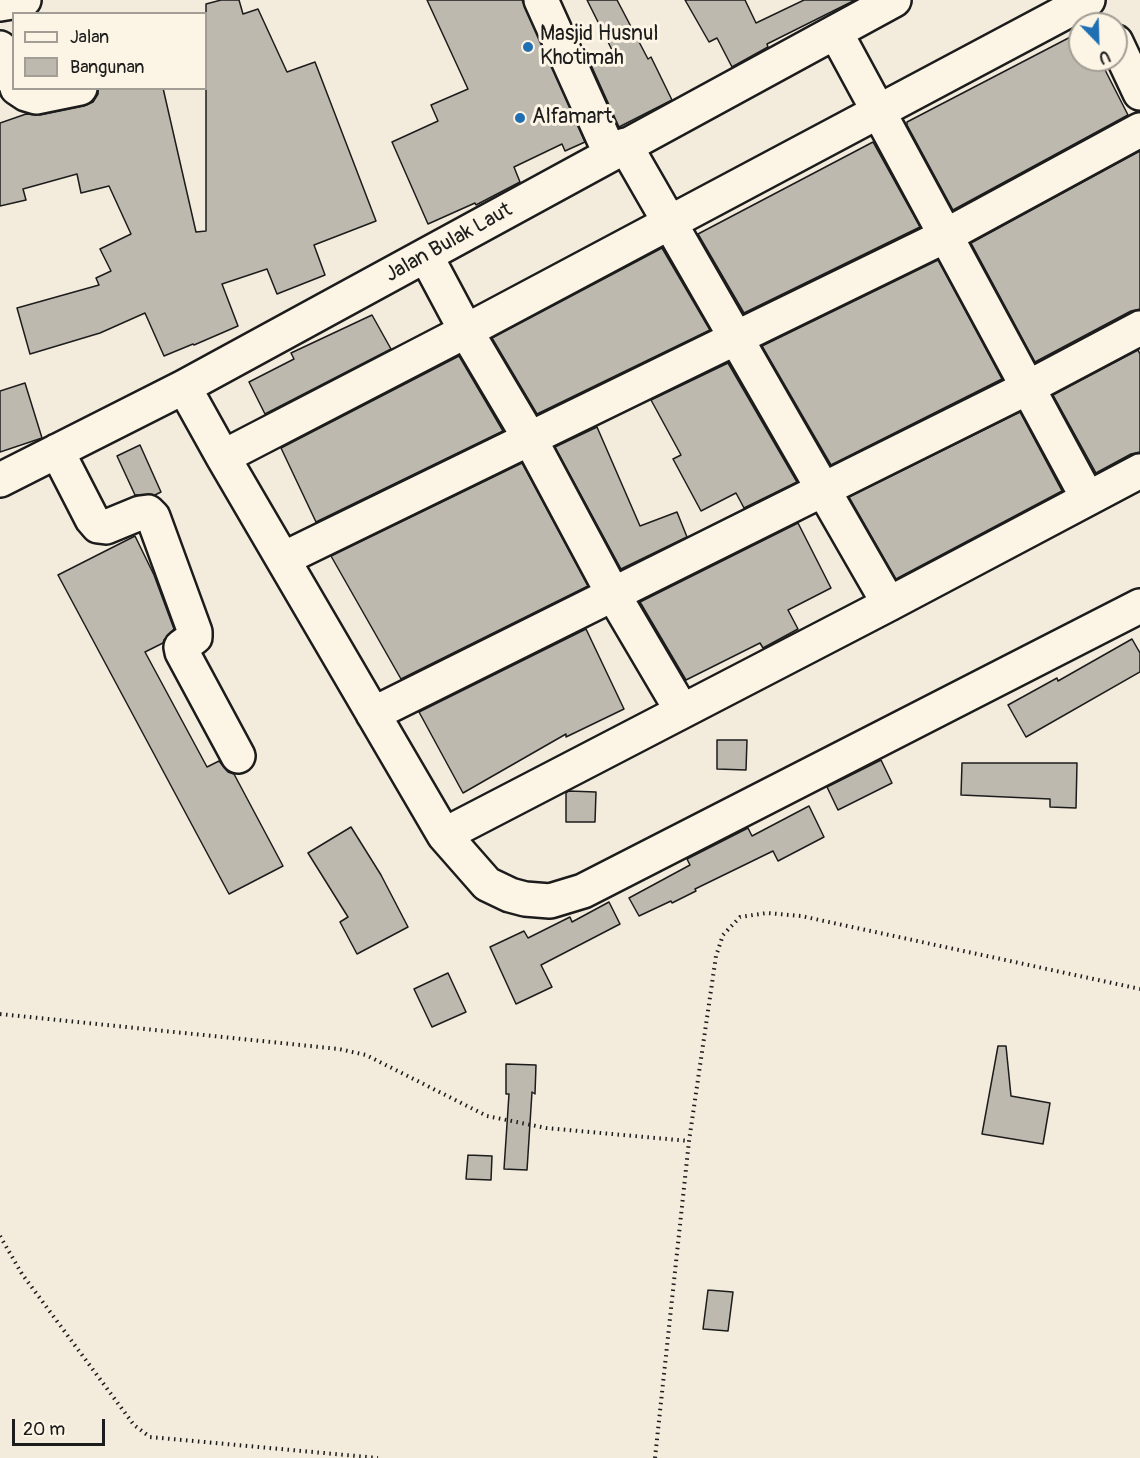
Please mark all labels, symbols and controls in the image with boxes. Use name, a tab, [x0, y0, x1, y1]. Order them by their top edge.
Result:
legend	[12, 12, 207, 90]
north arrow	[1068, 12, 1128, 72]
place label: Masjid Husnul Khotimah	[540, 22, 658, 72]
text: Jalan	[70, 26, 109, 49]
marker: Masjid Husnul Khotimah	[521, 40, 535, 54]
text: U	[1095, 45, 1113, 68]
text: Bangunan	[70, 56, 145, 79]
place label: Alfamart	[532, 105, 612, 131]
marker: Alfamart	[513, 111, 527, 125]
street label: Jalan Bulak Laut	[381, 198, 517, 288]
scale bar	[15, 1407, 108, 1445]
text: 20 m	[23, 1418, 65, 1441]

